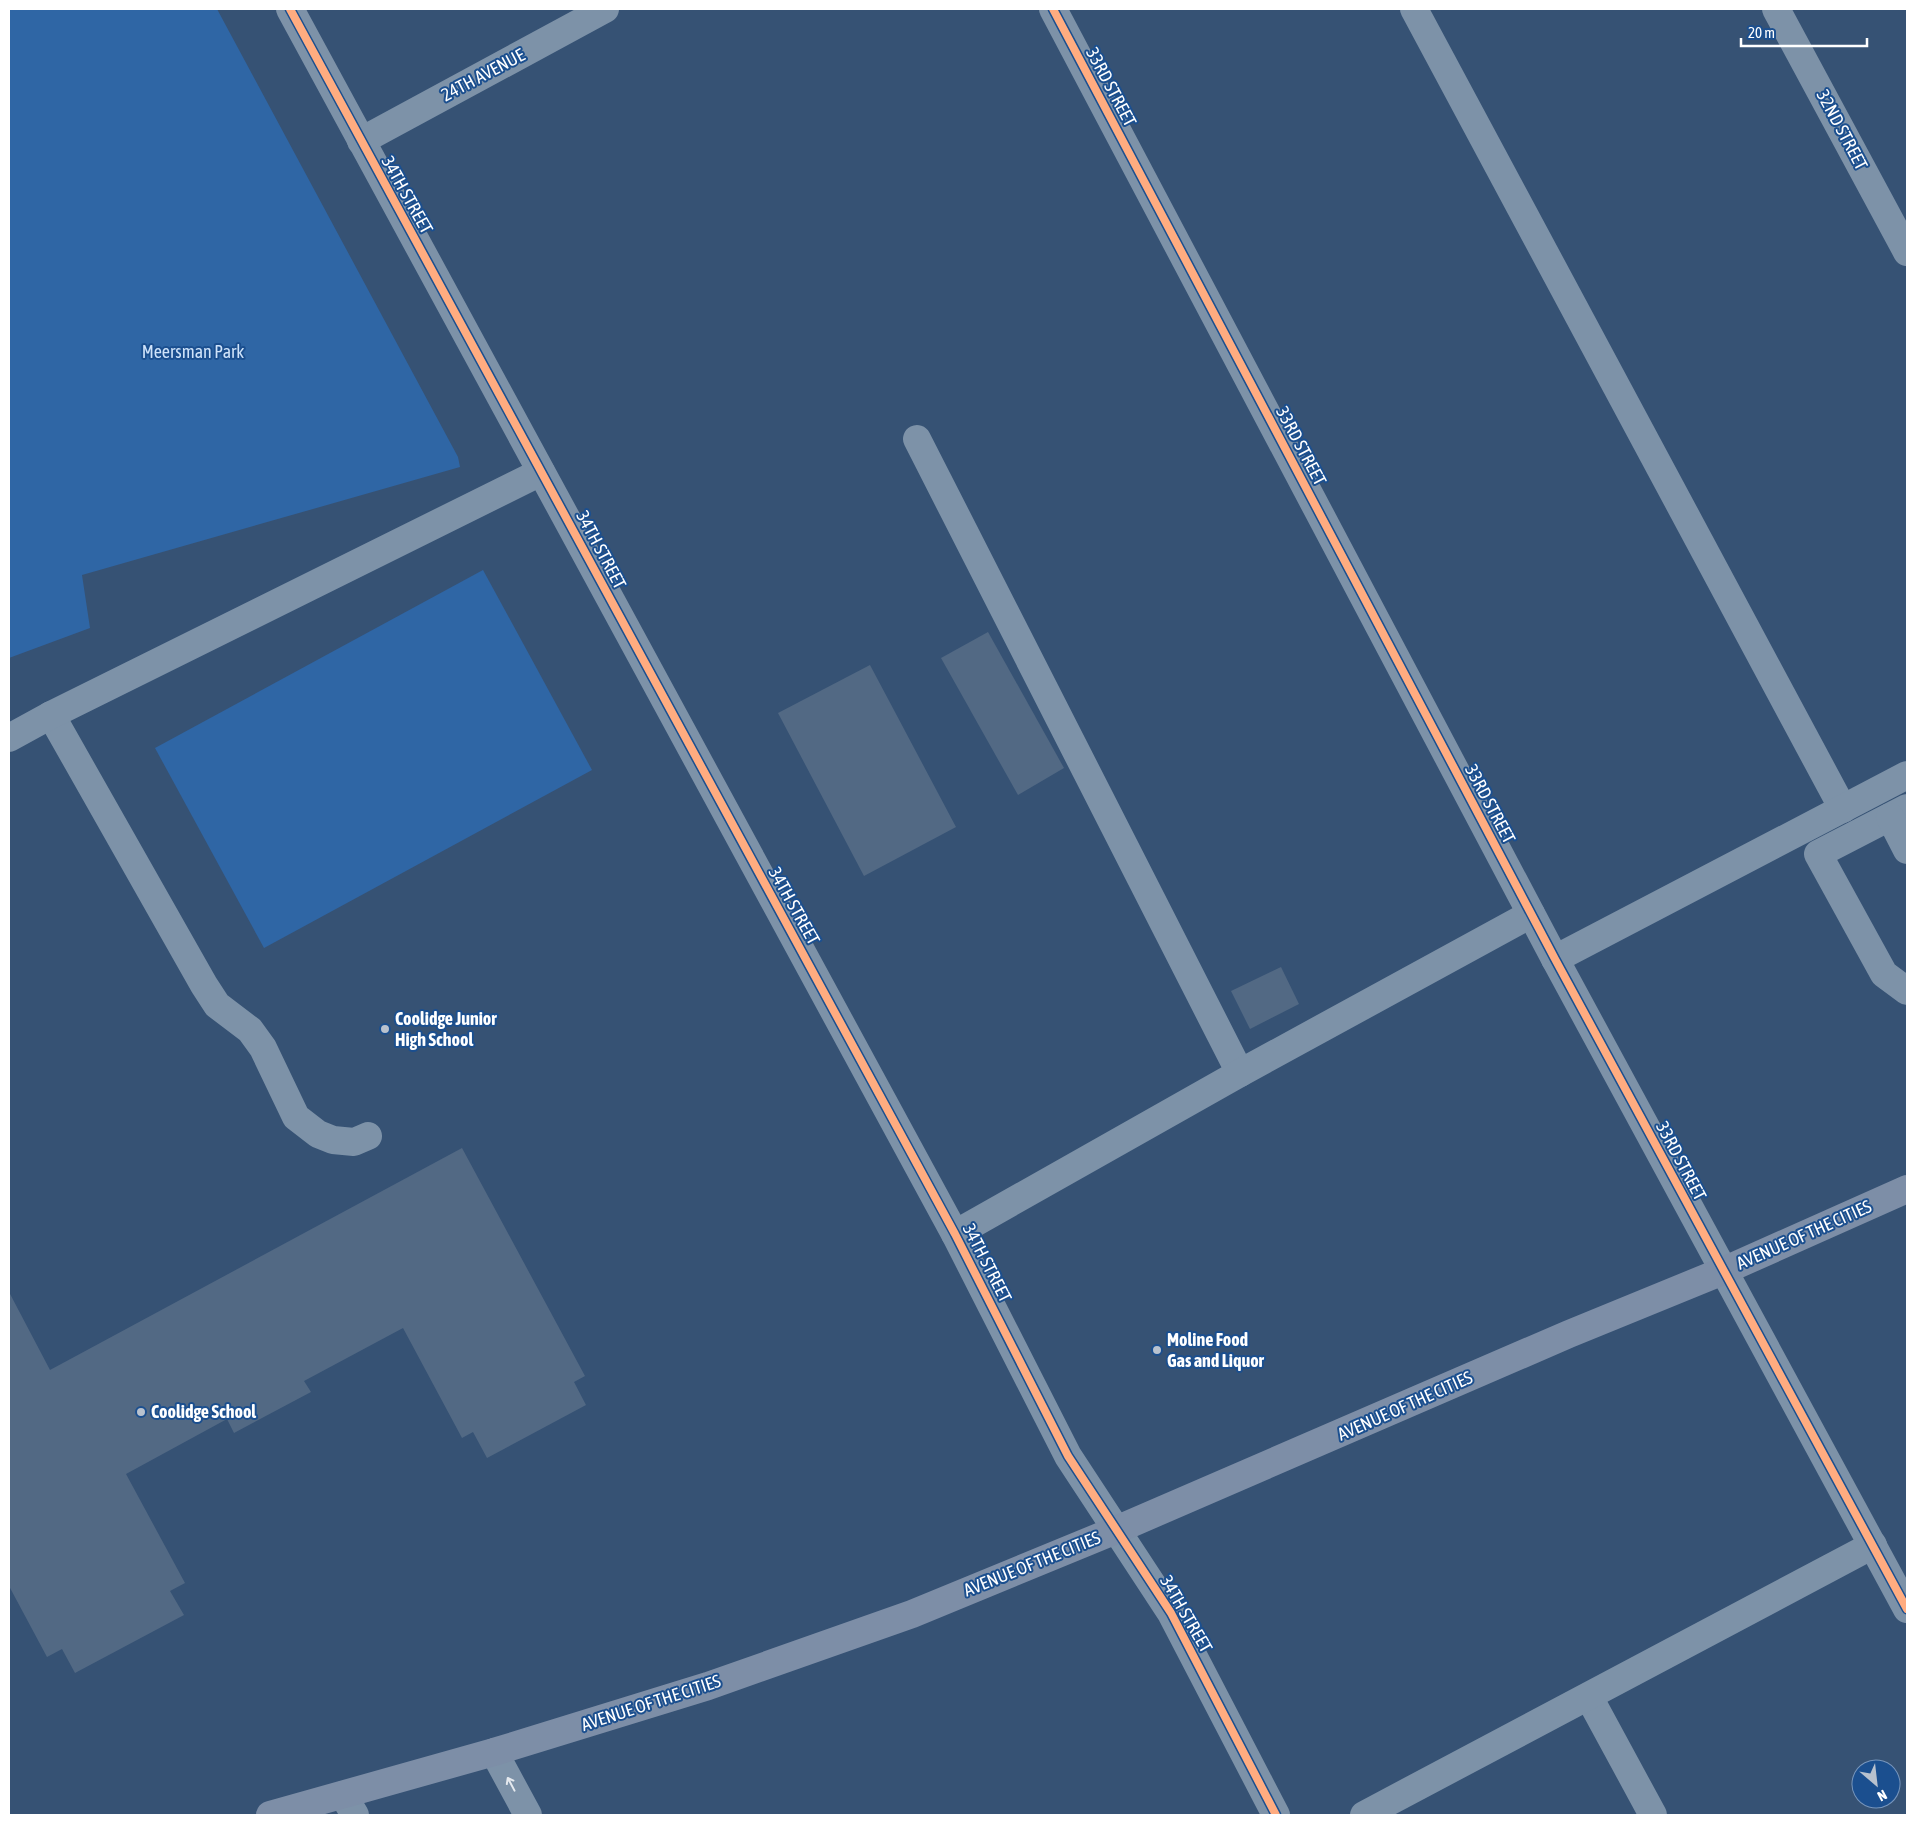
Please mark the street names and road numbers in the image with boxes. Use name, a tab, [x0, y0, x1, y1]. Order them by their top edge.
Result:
street label: 24TH AVENUE	[437, 44, 528, 105]
street label: 33RD STREET	[1082, 44, 1141, 130]
street label: 32ND STREET	[1813, 86, 1872, 174]
street label: 34TH STREET	[378, 152, 437, 237]
street label: 33RD STREET	[1272, 403, 1331, 489]
street label: 34TH STREET	[572, 507, 631, 592]
street label: 33RD STREET	[1461, 761, 1520, 847]
street label: 34TH STREET	[765, 863, 824, 948]
street label: 33RD STREET	[1652, 1118, 1711, 1204]
street label: AVENUE OF THE CITIES	[1733, 1195, 1875, 1274]
street label: 34TH STREET	[959, 1220, 1016, 1306]
street label: AVENUE OF THE CITIES	[1334, 1366, 1476, 1445]
street label: AVENUE OF THE CITIES	[960, 1526, 1104, 1601]
street label: 34TH STREET	[1156, 1571, 1217, 1656]
street label: AVENUE OF THE CITIES	[578, 1670, 724, 1735]

